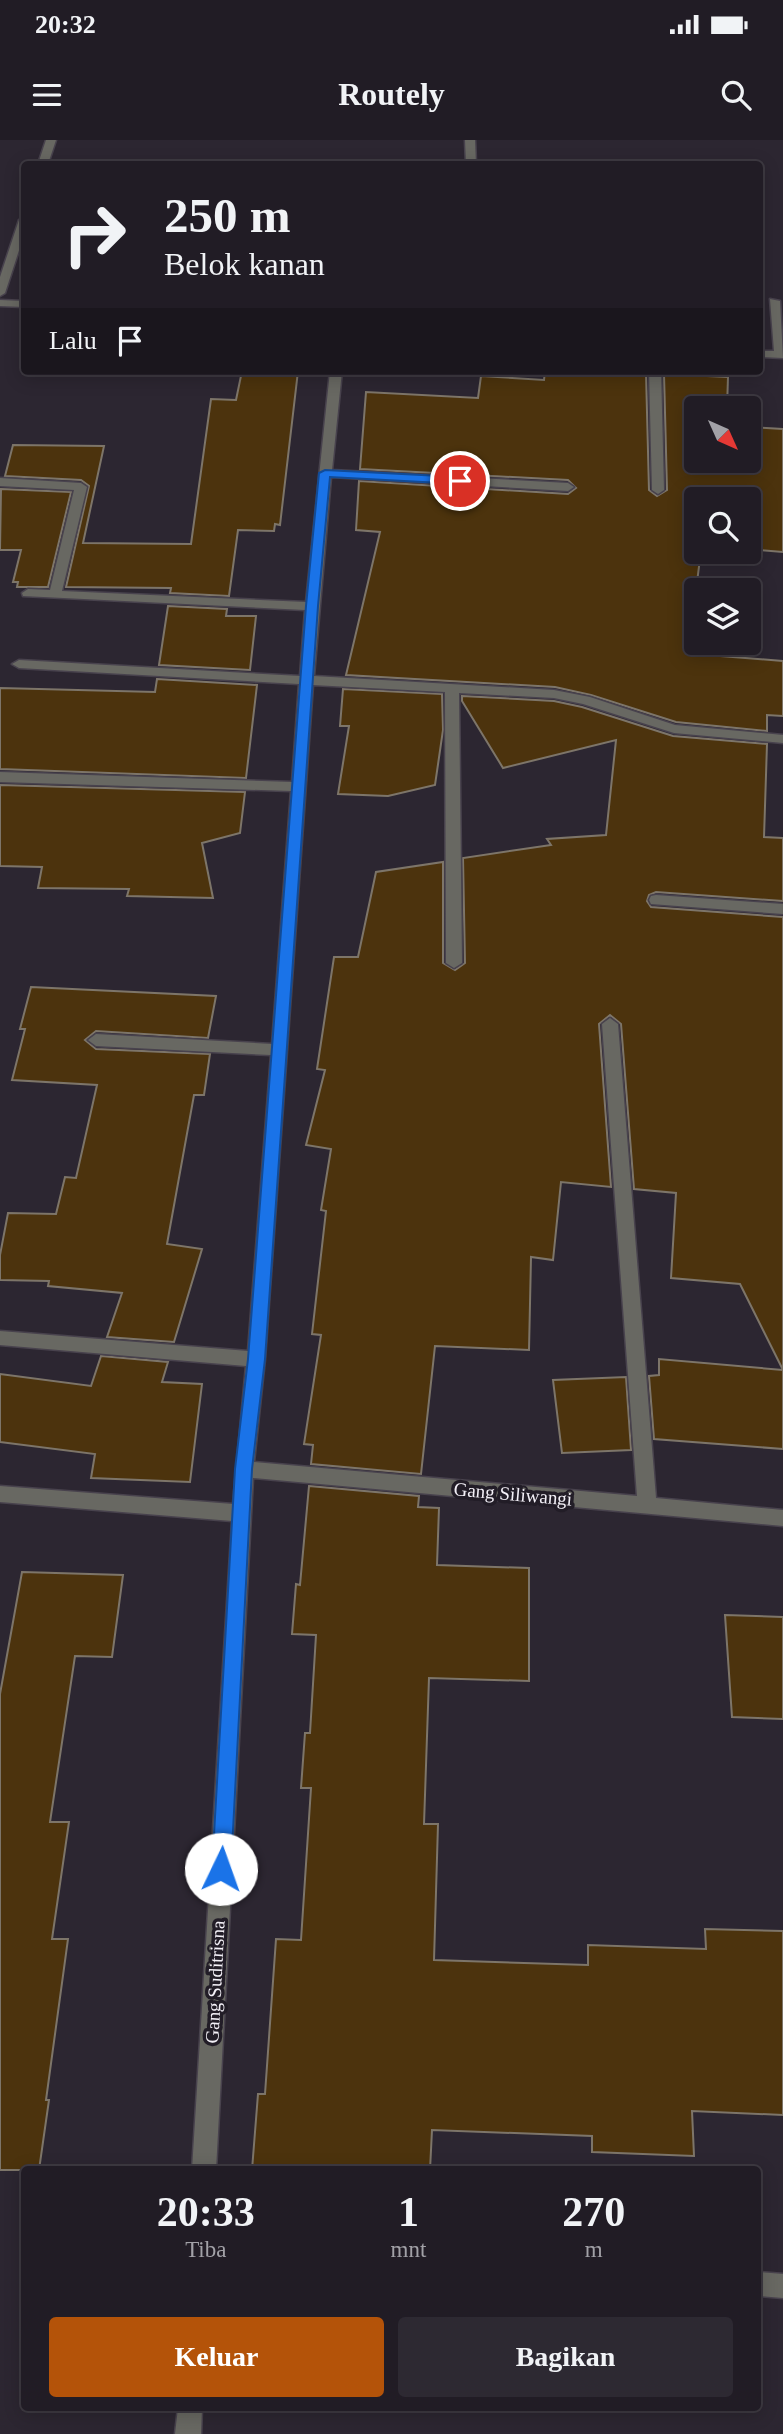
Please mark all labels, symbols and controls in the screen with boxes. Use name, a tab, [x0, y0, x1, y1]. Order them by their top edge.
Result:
text: 20:32	[35, 10, 96, 39]
icon: menu	[28, 76, 66, 114]
text: Routely	[338, 76, 445, 112]
icon: search	[717, 76, 755, 114]
text: 250 m	[164, 188, 291, 243]
icon: right	[49, 189, 140, 280]
text: Belok kanan	[164, 246, 325, 282]
icon: arrive	[111, 322, 149, 360]
text: Lalu	[49, 326, 97, 355]
north arrow	[684, 396, 761, 472]
map controls	[684, 396, 761, 655]
pin	[430, 451, 490, 511]
icon: arrive	[441, 462, 479, 500]
button: search	[684, 487, 761, 564]
button: layers	[684, 578, 761, 655]
street label: Gang Siliwangi	[453, 1478, 573, 1510]
position arrow	[184, 1832, 258, 1906]
street label: Gang Suditrisna	[201, 1919, 229, 2044]
text: 20:33	[157, 2189, 255, 2235]
text: 1	[398, 2189, 419, 2235]
text: 270	[562, 2189, 625, 2235]
text: Tiba	[185, 2237, 226, 2262]
text: mnt	[391, 2237, 426, 2262]
text: m	[585, 2237, 603, 2262]
button: Keluar	[49, 2317, 384, 2397]
button: Bagikan	[398, 2317, 733, 2397]

